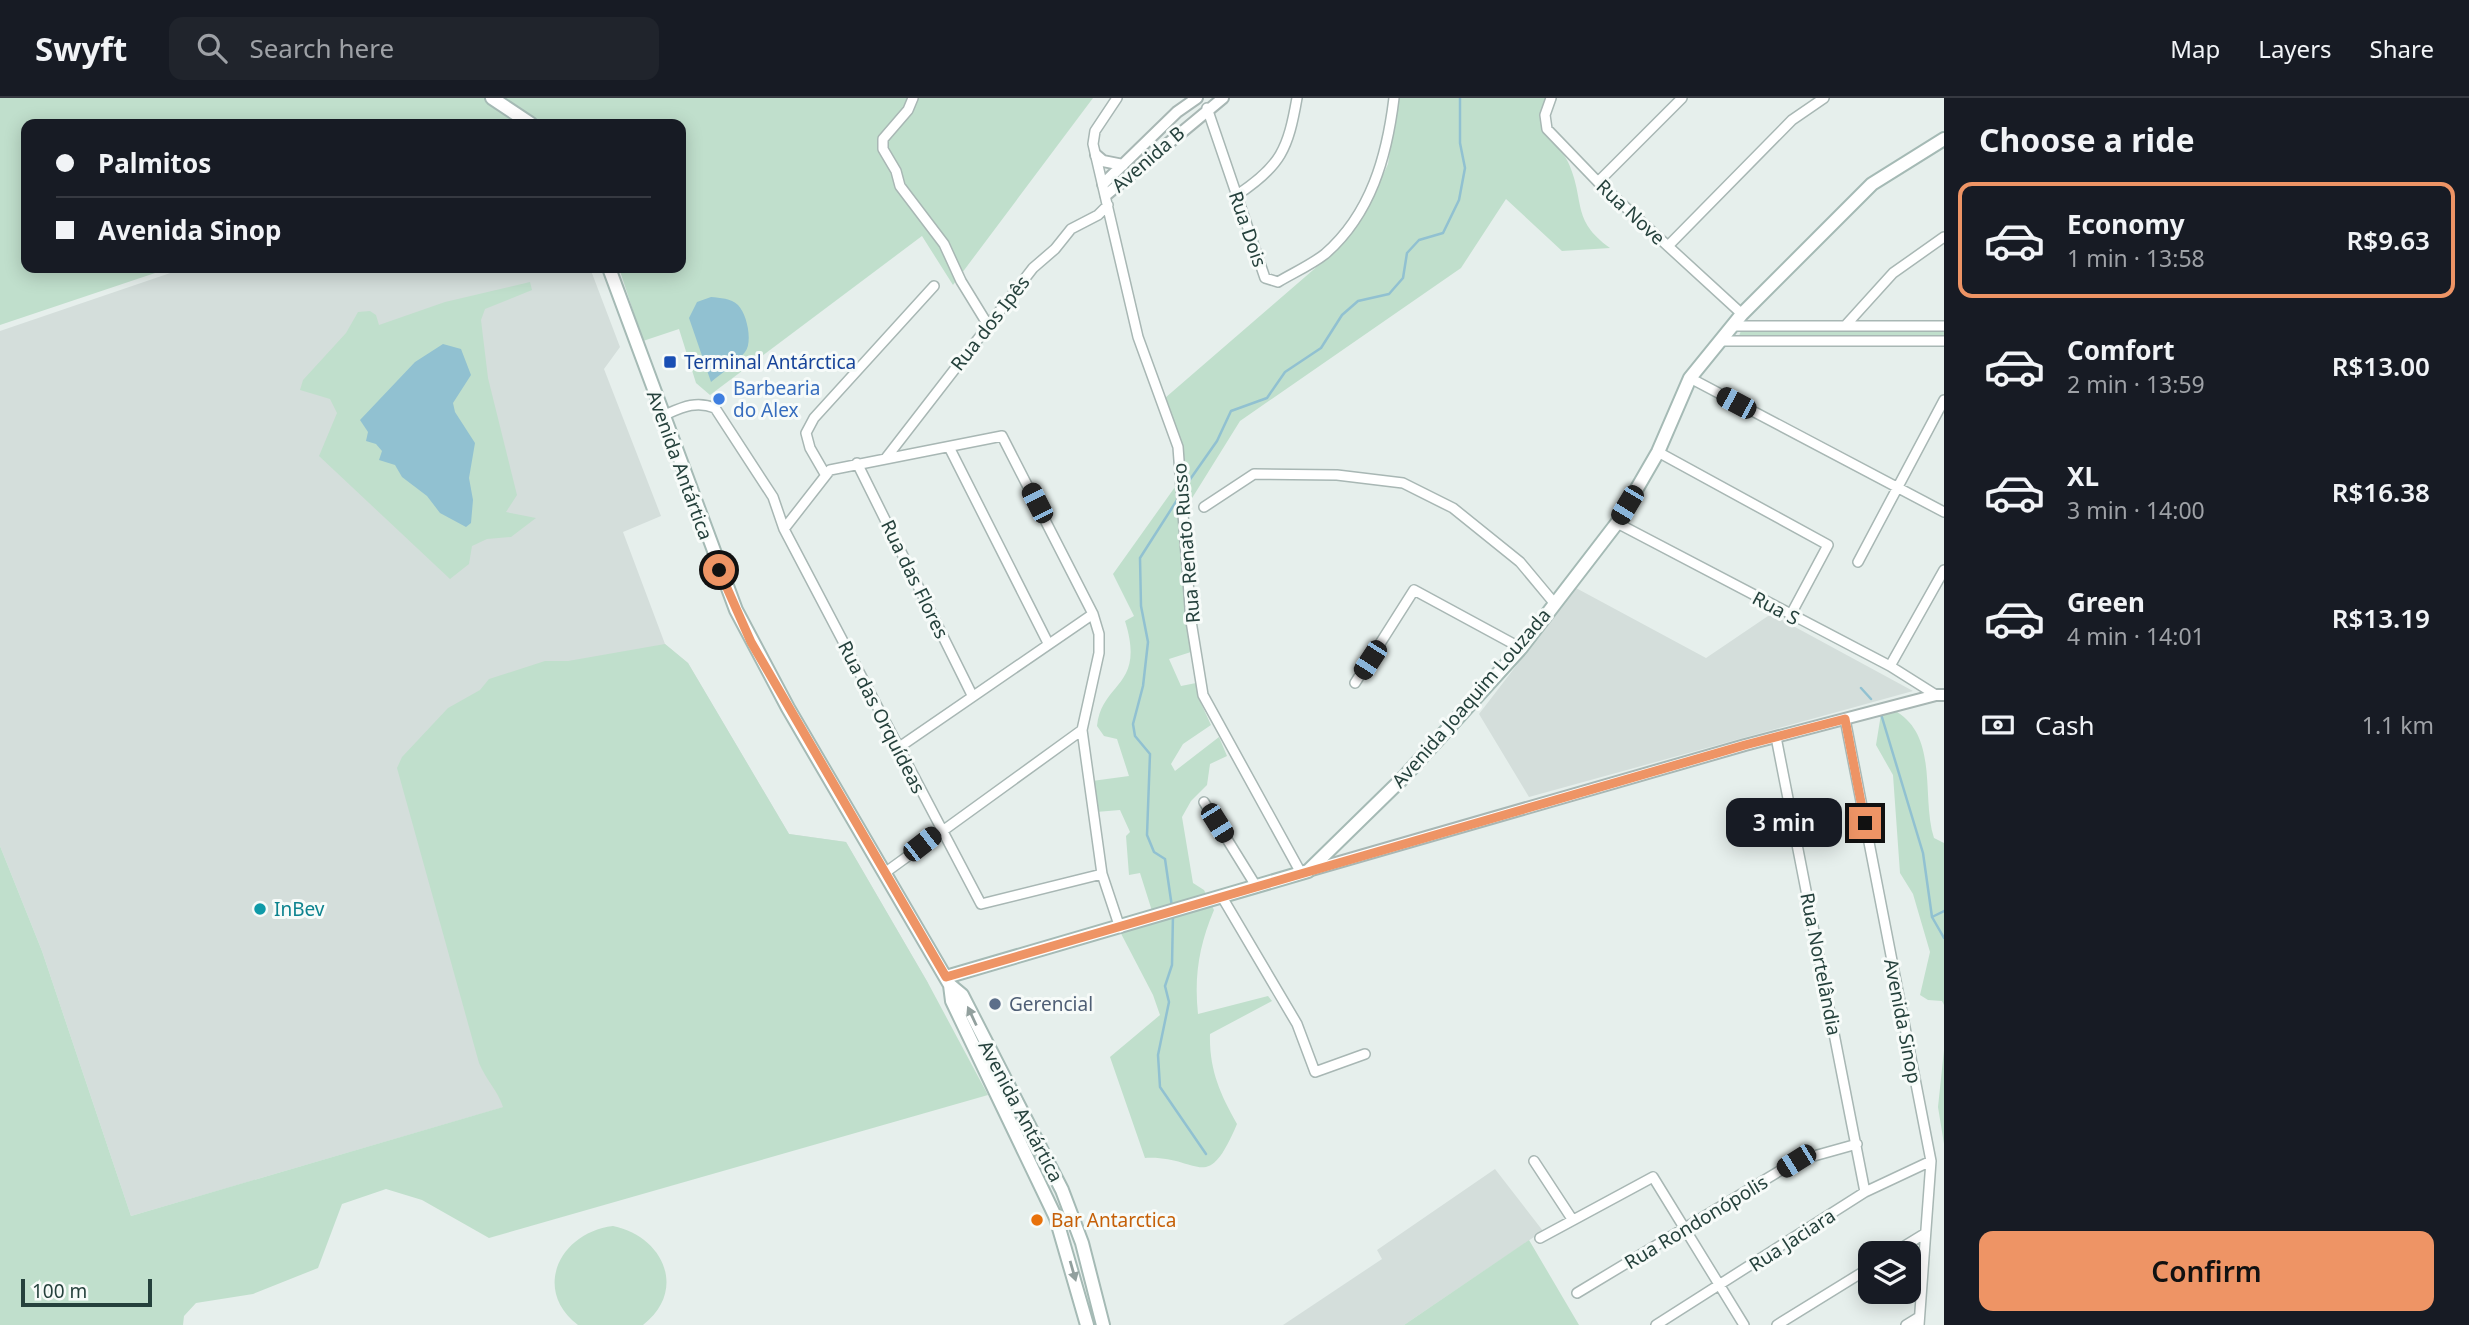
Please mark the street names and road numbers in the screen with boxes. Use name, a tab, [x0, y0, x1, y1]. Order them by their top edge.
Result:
street label: Avenida B	[1106, 120, 1190, 198]
street label: Rua Nove	[1591, 173, 1671, 251]
street label: Rua Dois	[1223, 188, 1273, 270]
street label: Rua dos Ipês	[945, 270, 1035, 376]
street label: Avenida Antártica	[641, 387, 719, 543]
street label: Rua Renato Russo	[1166, 462, 1206, 624]
street label: Rua das Flores	[875, 515, 955, 643]
street label: Rua S	[1748, 585, 1804, 631]
street label: Avenida Joaquim Louzada	[1386, 603, 1556, 793]
street label: Rua das Orquídeas	[832, 636, 932, 798]
street label: Rua Nortelândia	[1794, 890, 1848, 1038]
street label: Avenida Sinop	[1878, 956, 1928, 1086]
street label: Avenida Antártica	[973, 1035, 1069, 1187]
street label: Rua Rondonópolis	[1620, 1169, 1772, 1275]
street label: Rua Jaciara	[1744, 1202, 1840, 1278]

